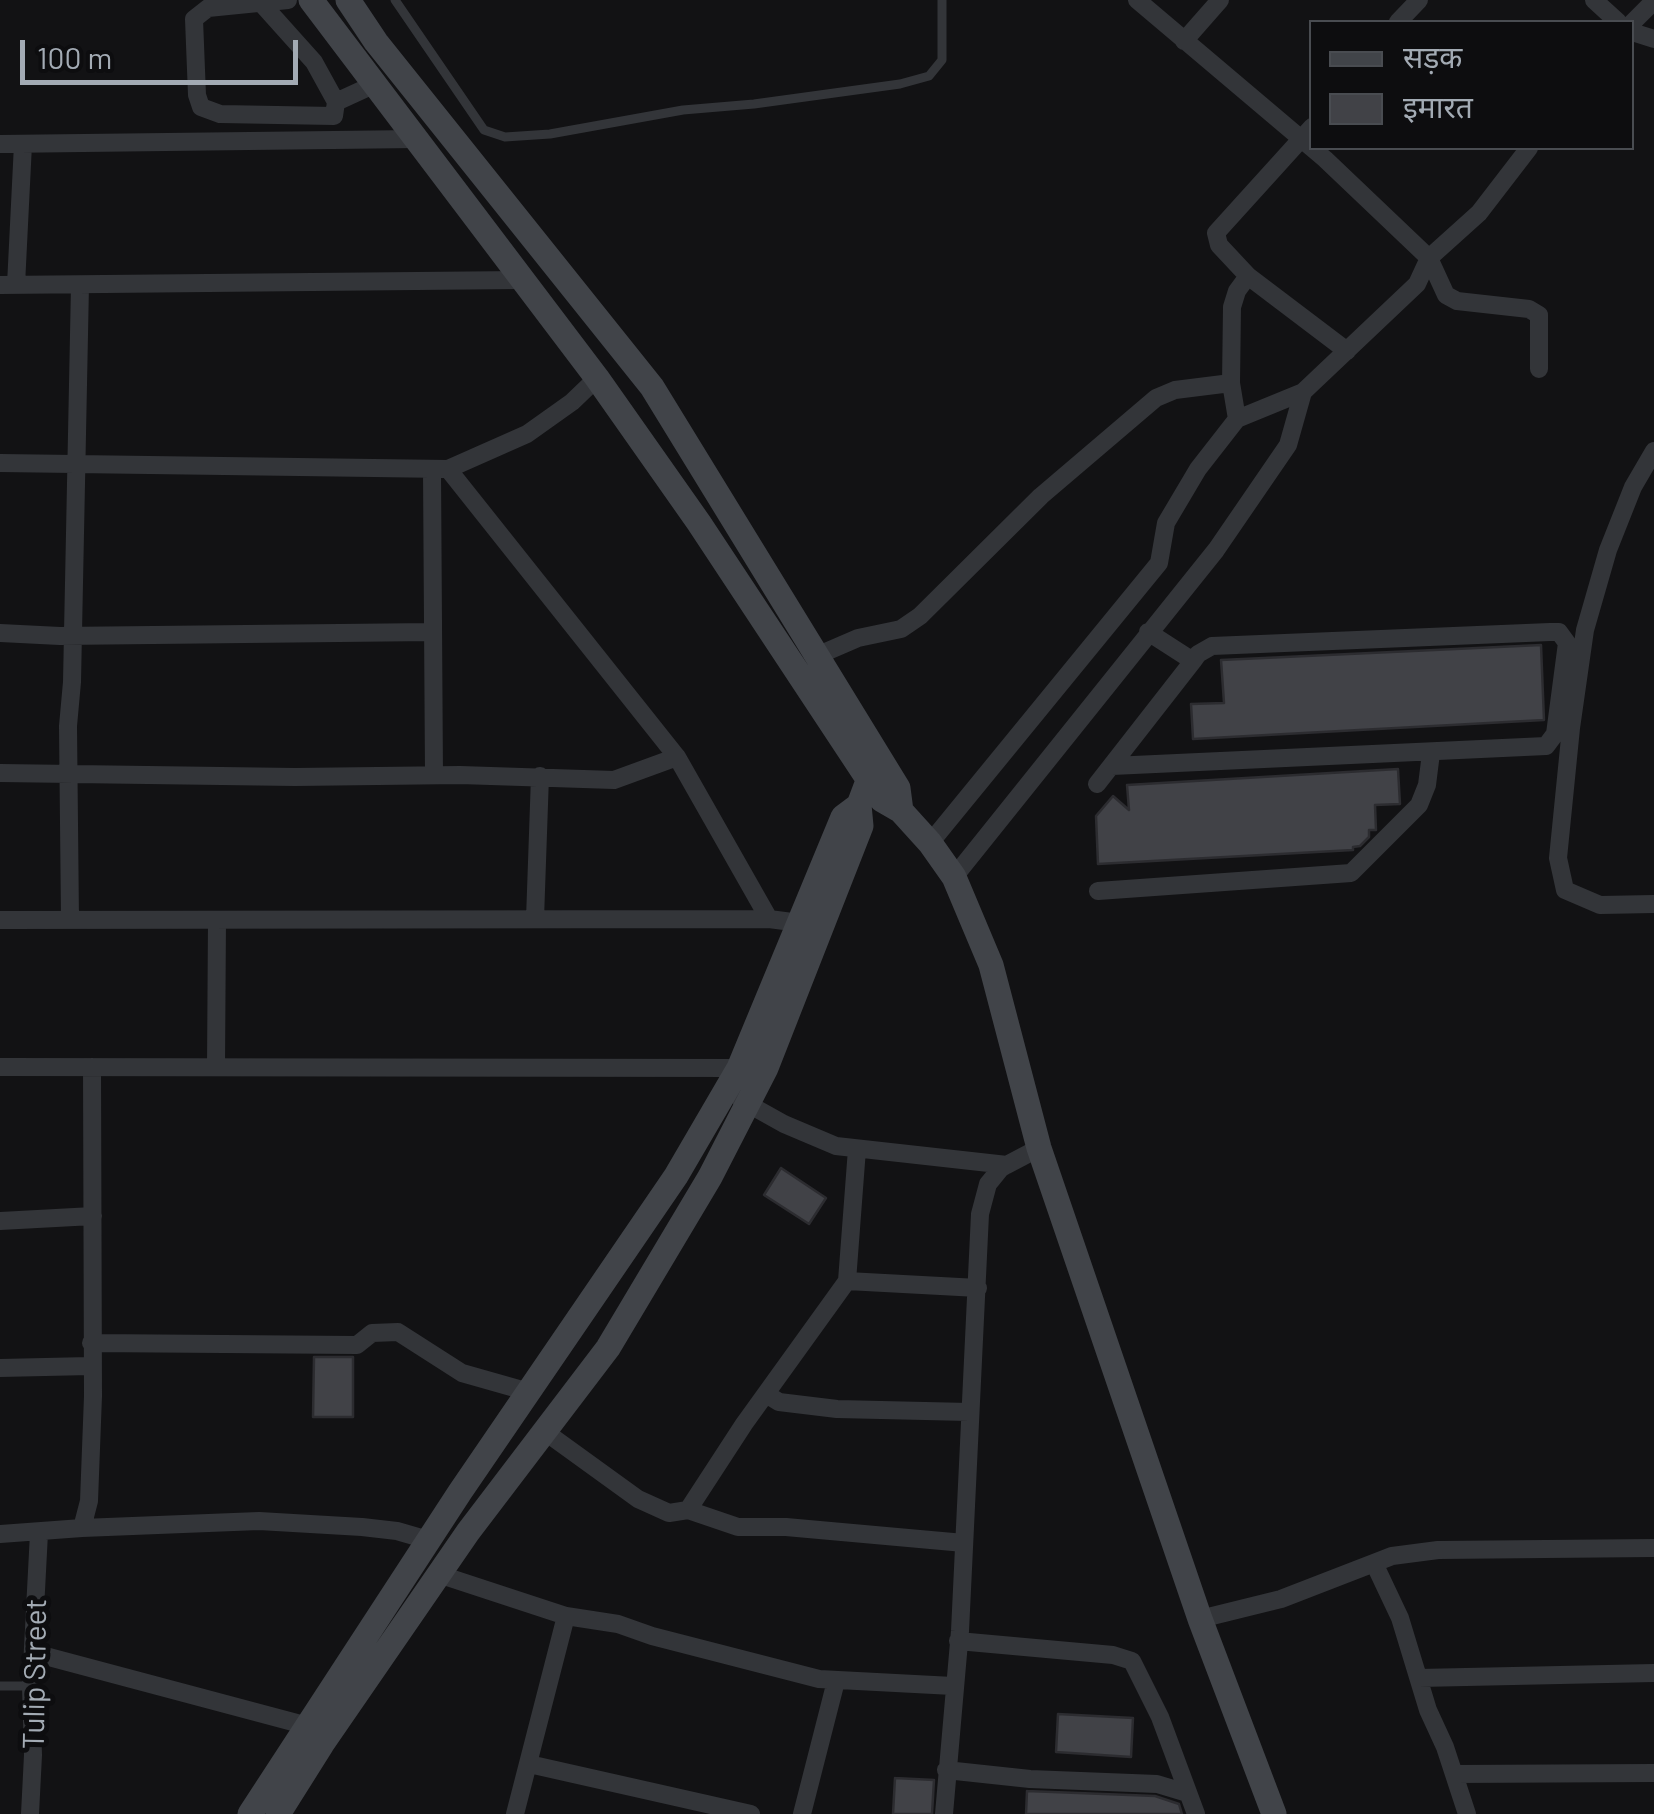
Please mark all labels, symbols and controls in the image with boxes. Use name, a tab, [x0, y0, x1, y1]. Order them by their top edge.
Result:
scale bar	[25, 20, 302, 82]
legend	[1309, 20, 1634, 150]
text: सड़क	[1403, 38, 1462, 74]
text: 100 m	[37, 39, 112, 75]
text: इमारत	[1403, 88, 1473, 124]
street label: Tulip Street	[16, 1598, 54, 1750]

